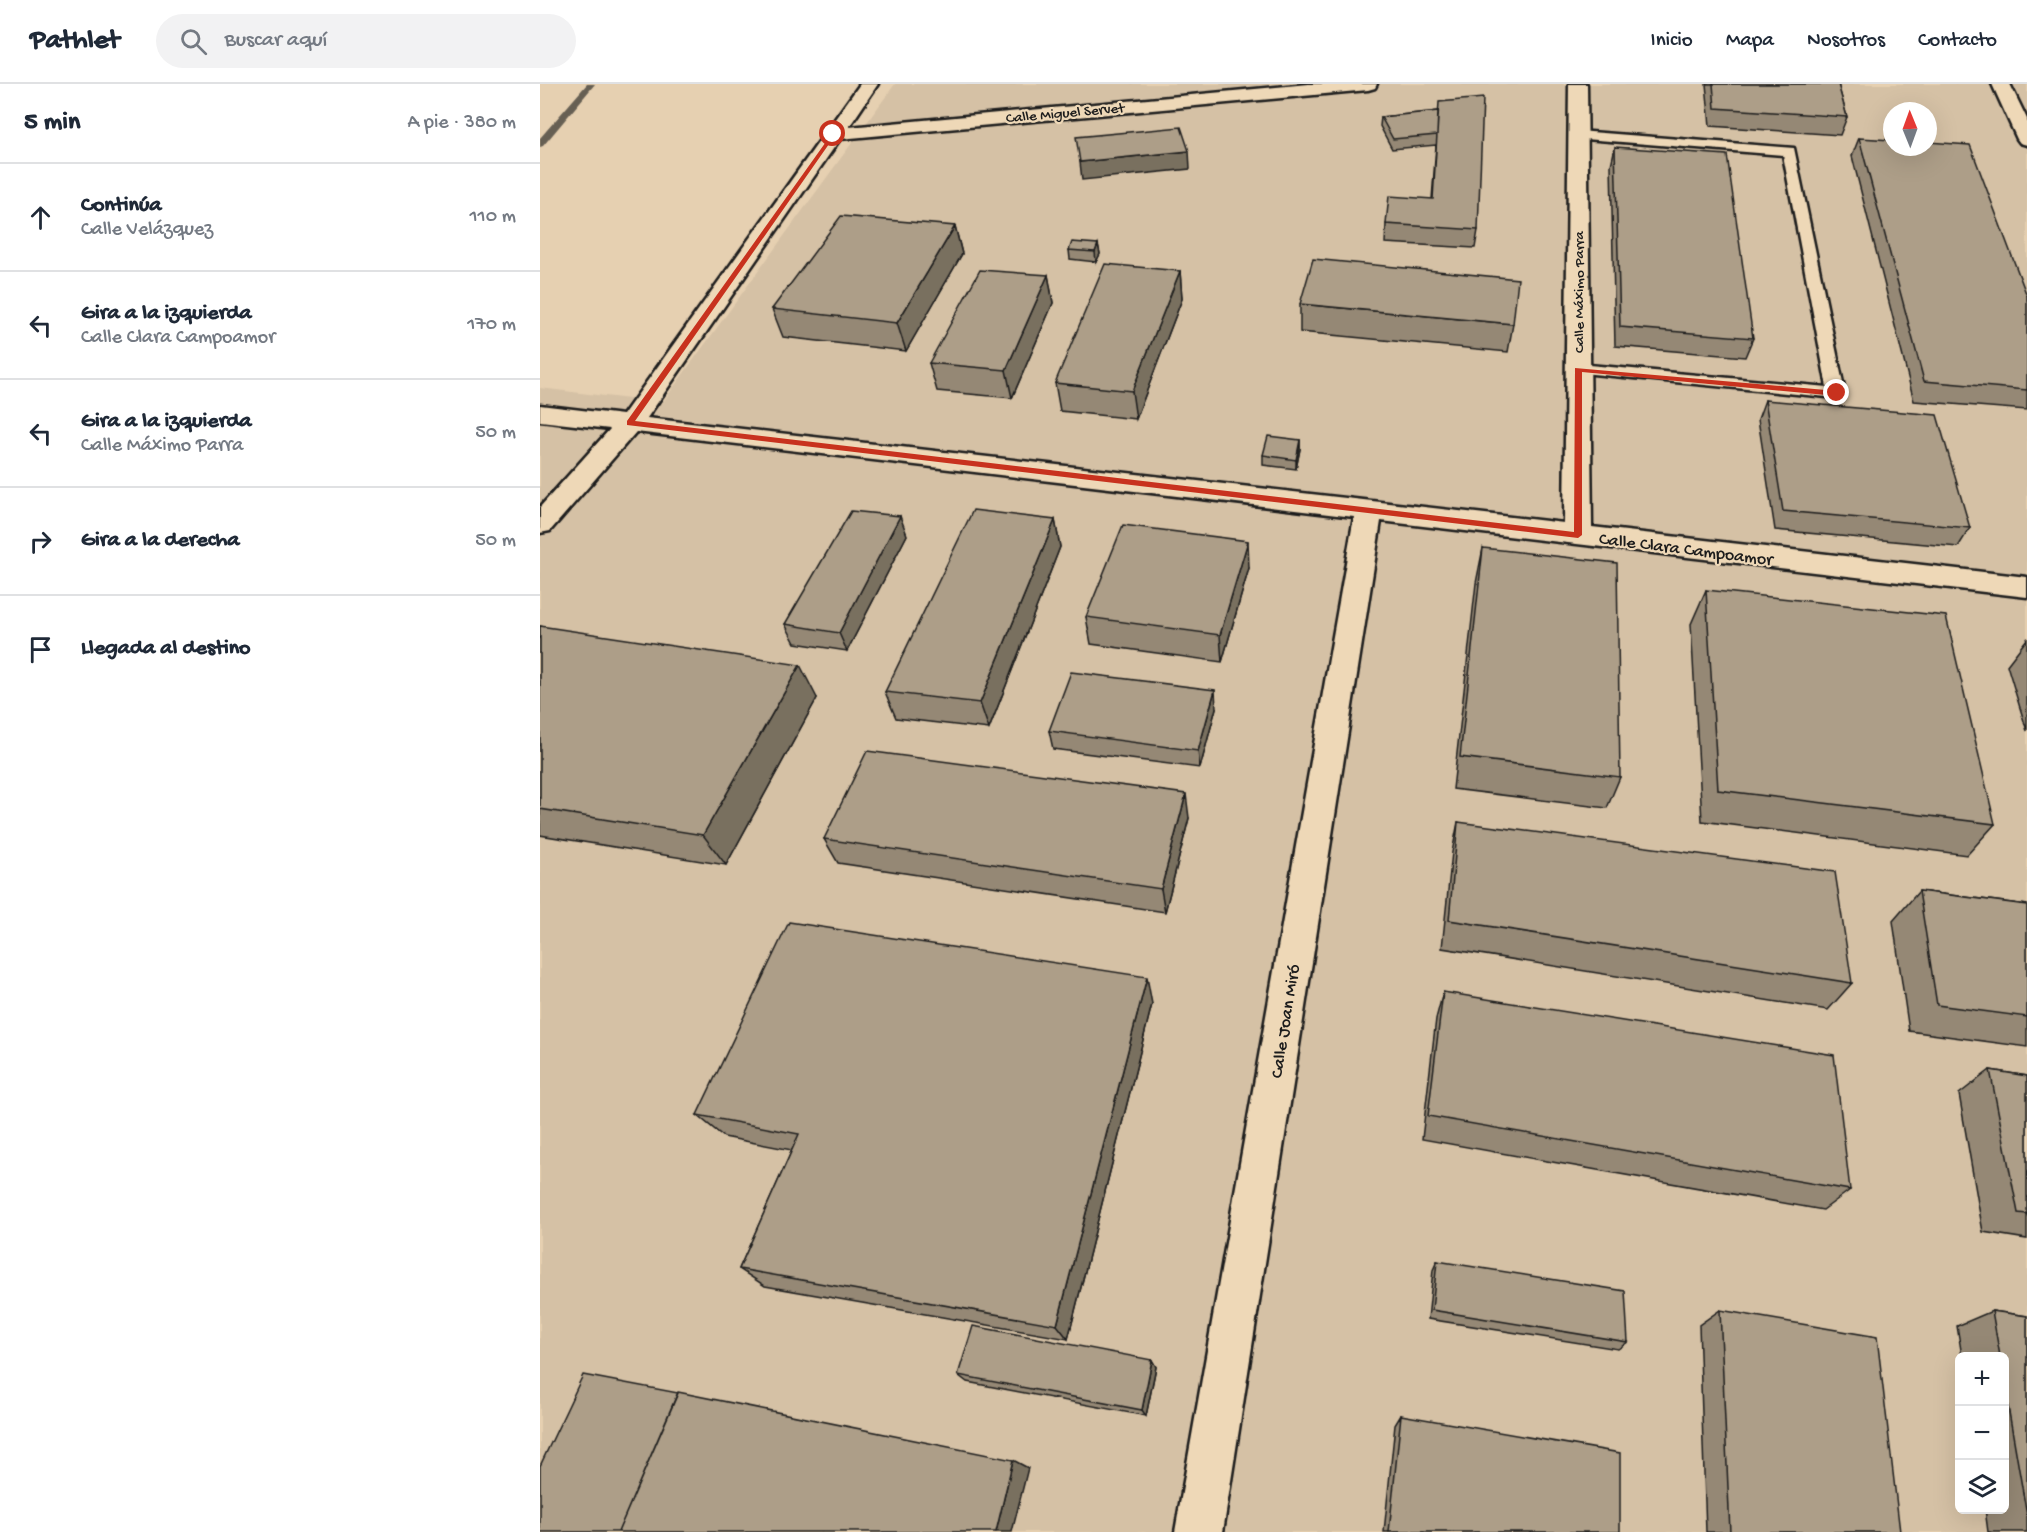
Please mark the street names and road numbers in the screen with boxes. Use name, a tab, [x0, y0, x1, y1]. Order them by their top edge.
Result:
street label: Calle Miguel Servet	[1005, 100, 1127, 128]
street label: Calle Máximo Parra	[1571, 230, 1589, 353]
street label: Calle Clara Campoamor	[1598, 529, 1775, 572]
street label: Calle Joan Miró	[1267, 963, 1306, 1080]

